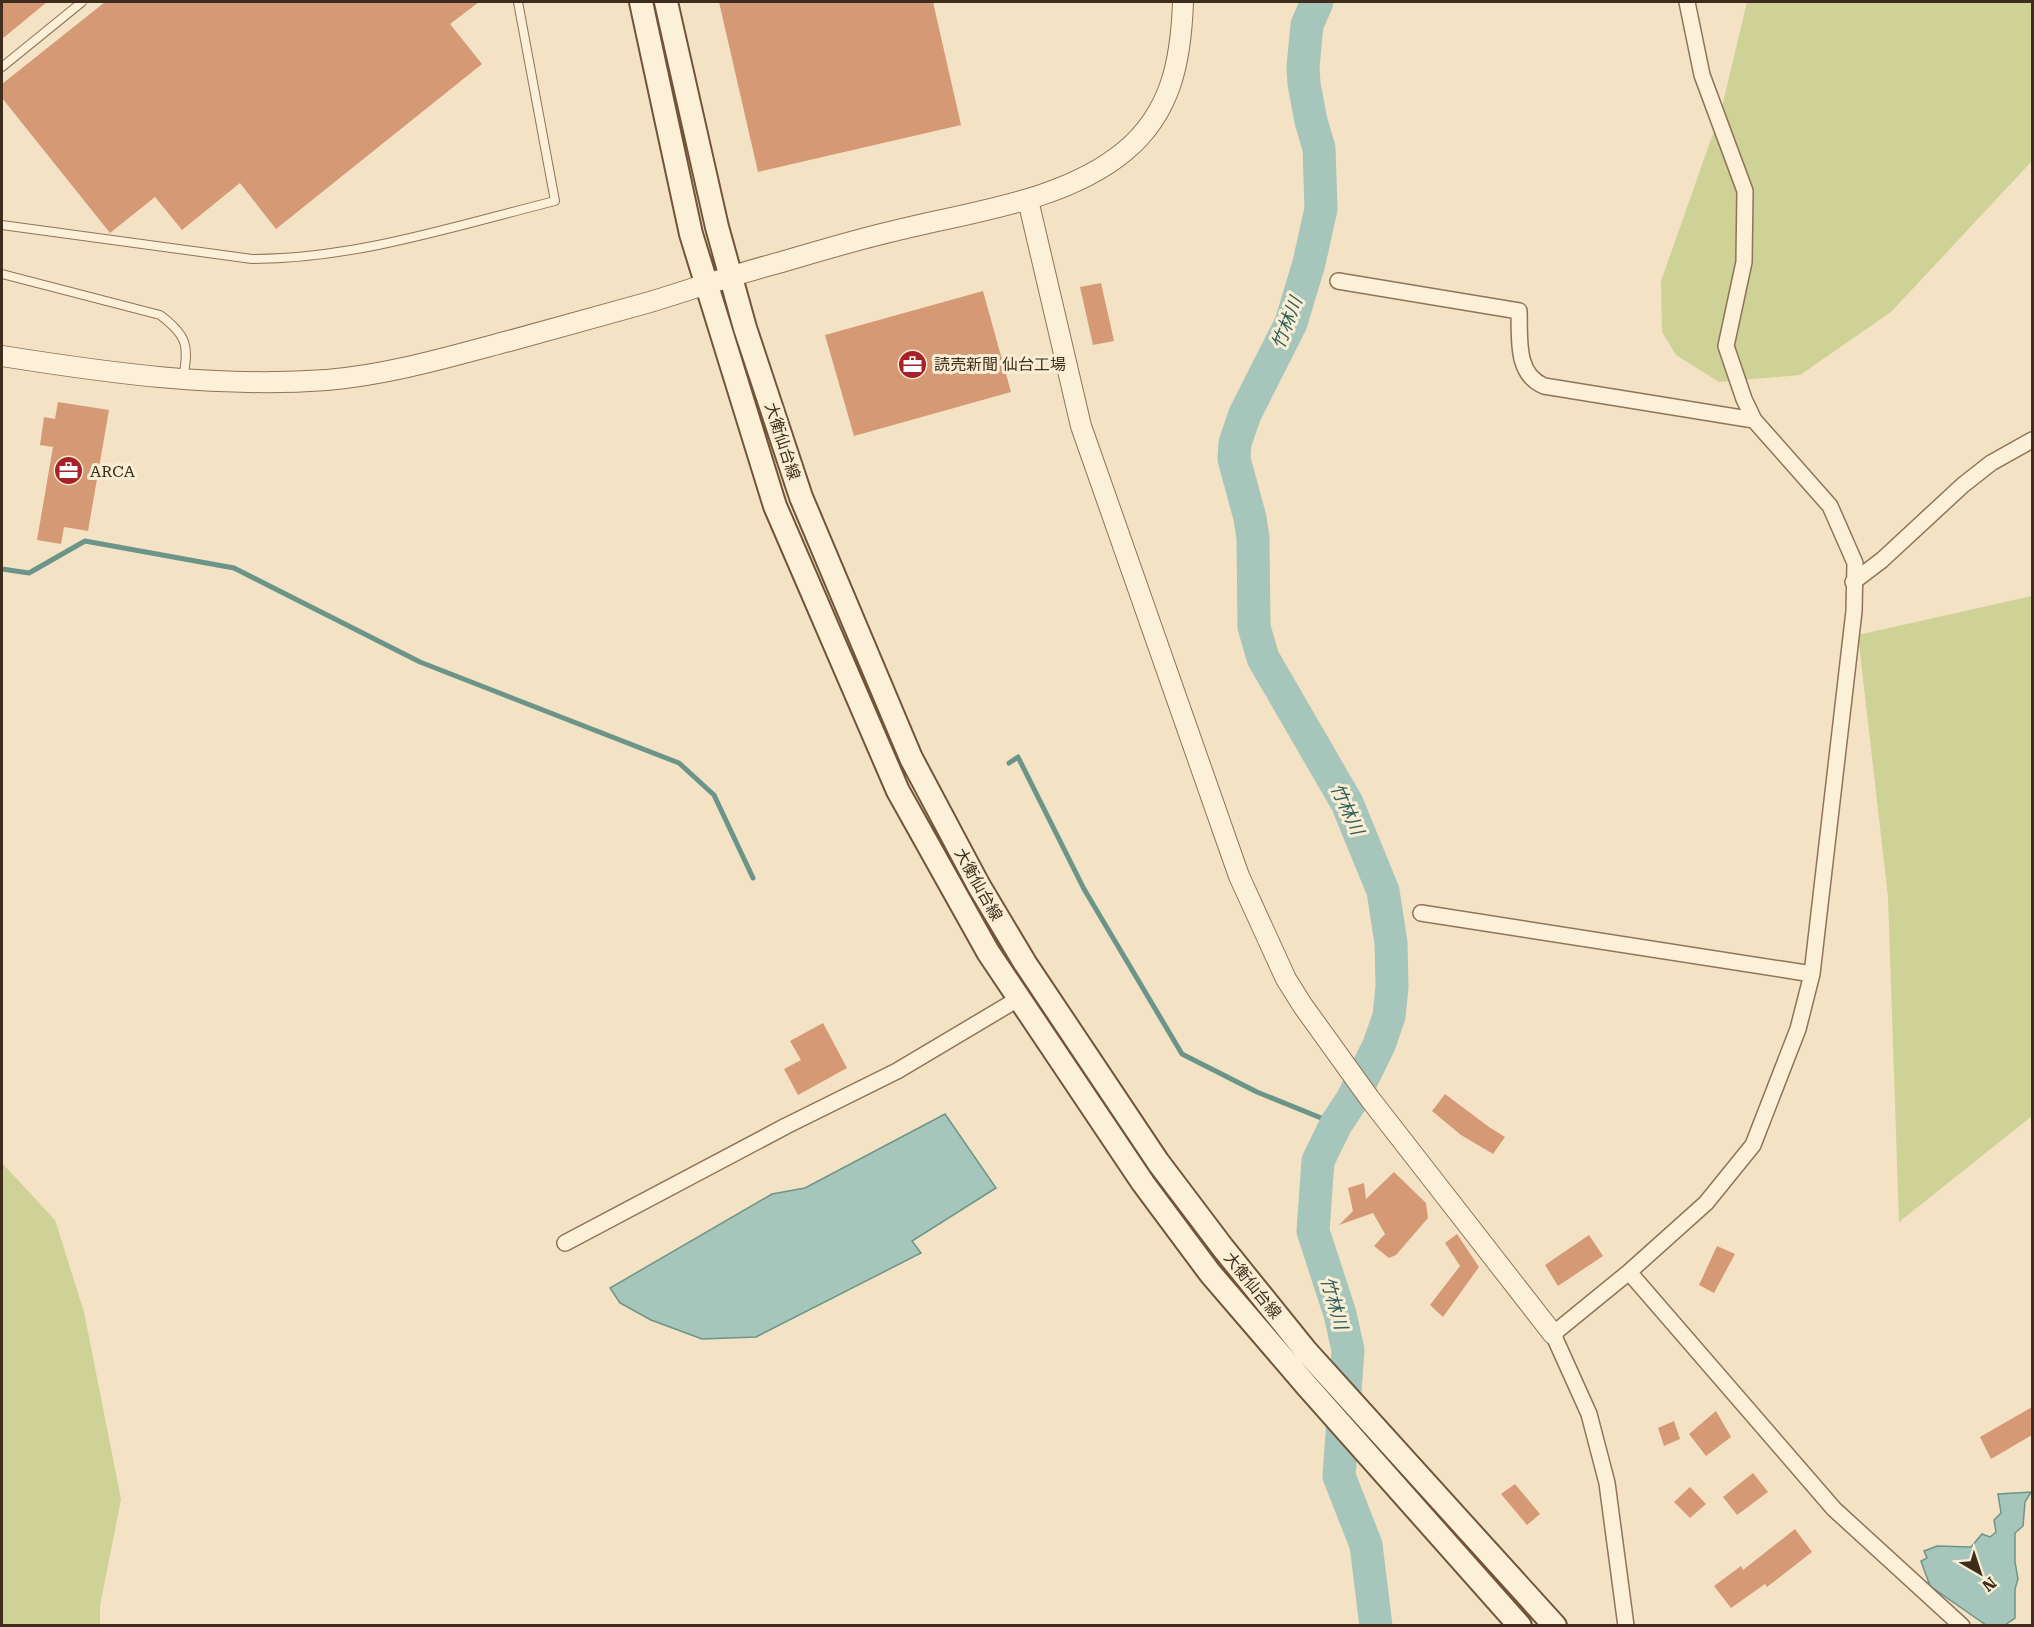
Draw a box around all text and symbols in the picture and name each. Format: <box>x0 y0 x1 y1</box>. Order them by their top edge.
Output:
water label: 竹林川 <box>1267 292 1307 352</box>
office icon: 読売新聞 仙台工場 <box>897 348 929 380</box>
place label: 読売新聞 仙台工場 <box>934 355 1066 374</box>
street label: 大衡仙台線 <box>761 400 804 482</box>
office icon: ARCA <box>53 455 85 487</box>
place label: ARCA <box>90 462 136 481</box>
water label: 竹林川 <box>1327 780 1369 840</box>
street label: 大衡仙台線 <box>951 845 1006 924</box>
street label: 大衡仙台線 <box>1220 1248 1285 1322</box>
water label: 竹林川 <box>1317 1274 1353 1334</box>
north arrow <box>1950 1543 2010 1603</box>
text: N <box>1978 1573 2000 1596</box>

